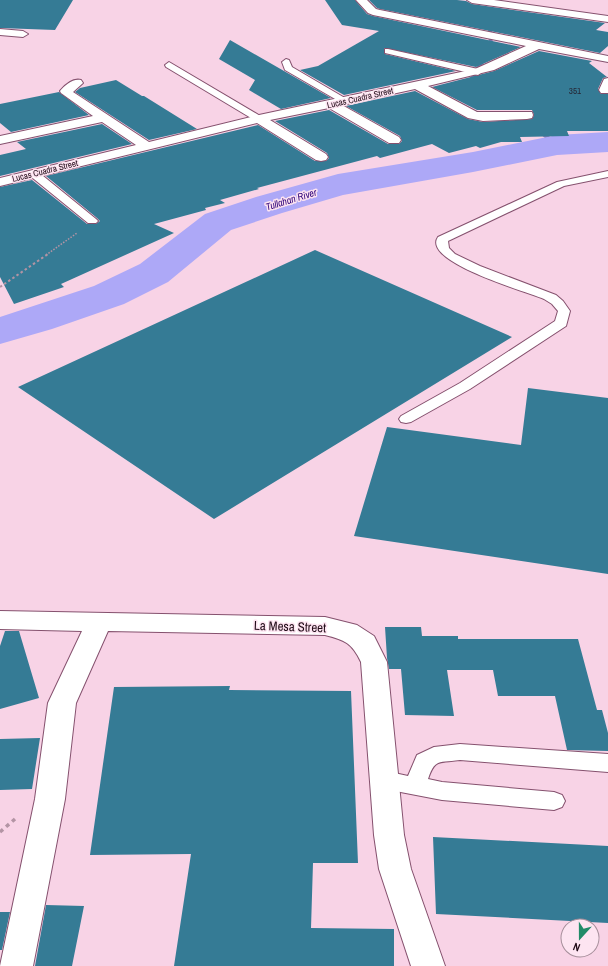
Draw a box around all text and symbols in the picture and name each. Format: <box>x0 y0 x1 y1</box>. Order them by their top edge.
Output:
street label: Lucas Cuadra Street <box>326 85 394 111</box>
house number: 351 <box>569 85 581 97</box>
street label: Lucas Cuadra Street <box>11 157 79 185</box>
water label: Tullahan River <box>264 185 318 213</box>
street label: La Mesa Street <box>254 617 326 636</box>
north arrow <box>560 918 600 958</box>
text: N <box>571 940 582 955</box>

